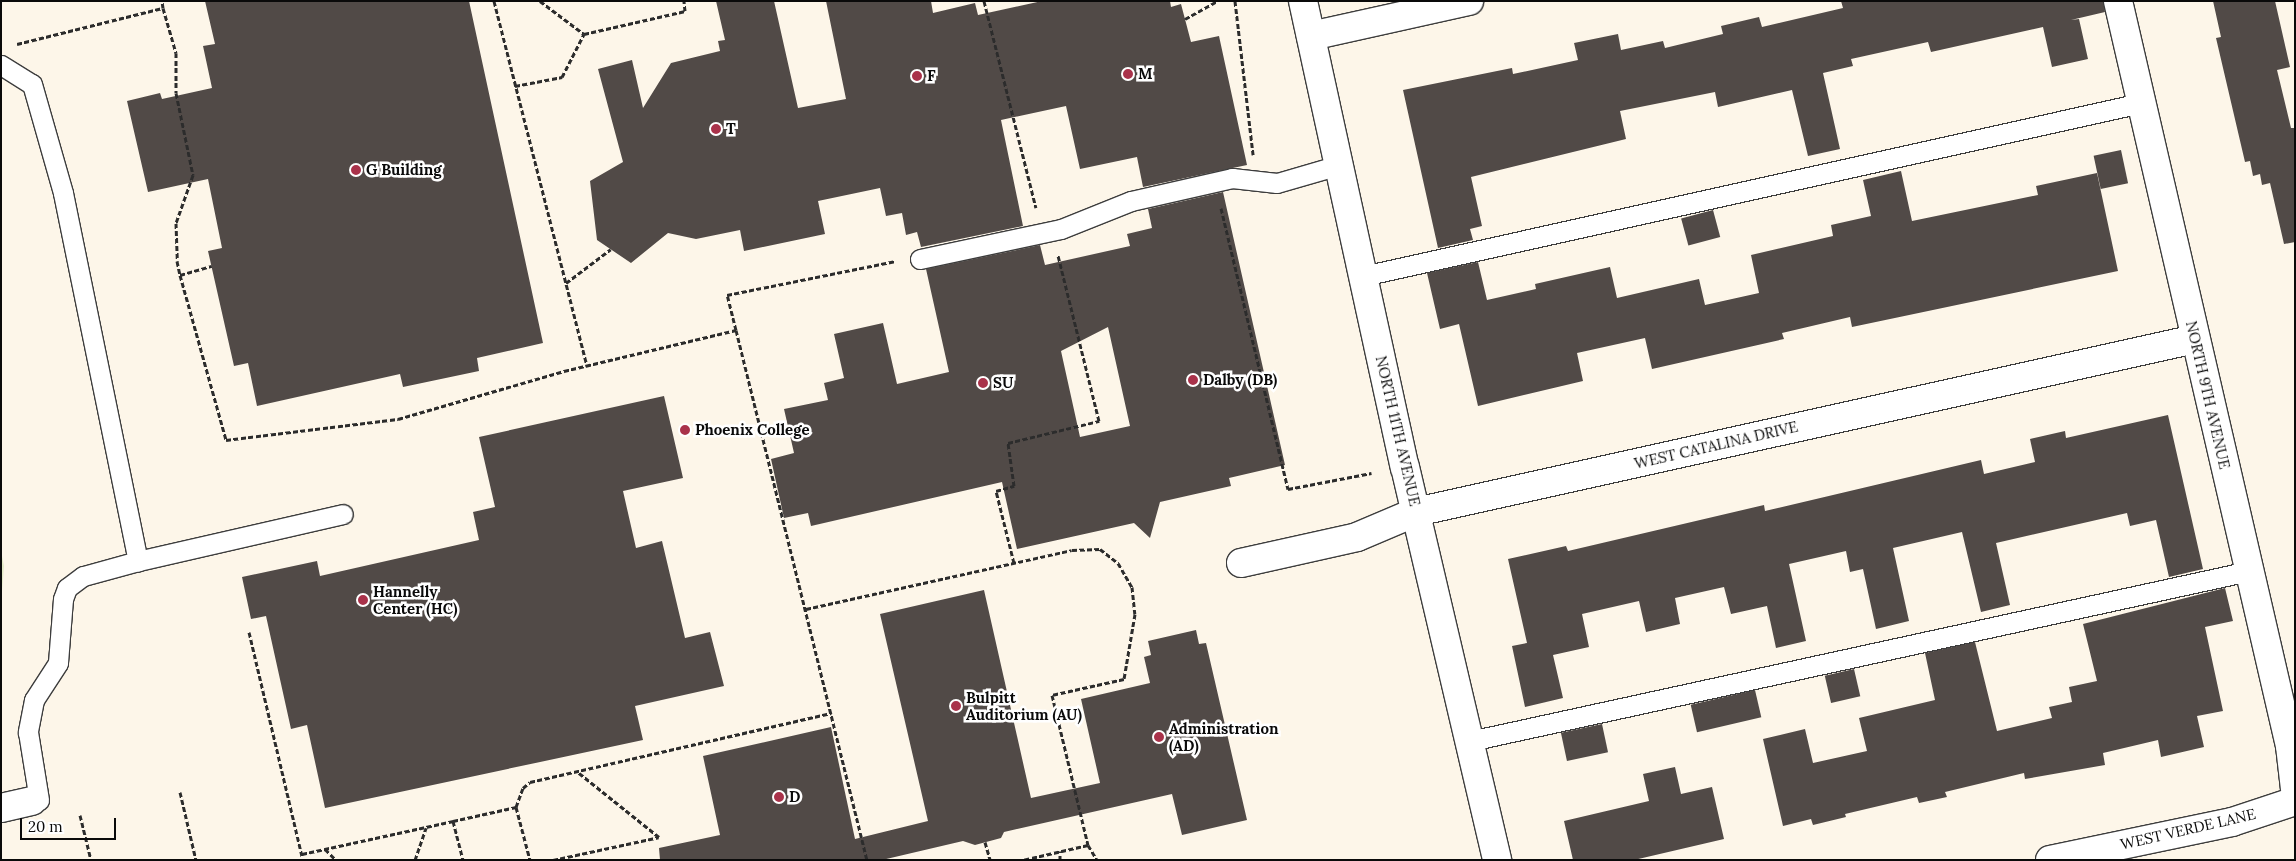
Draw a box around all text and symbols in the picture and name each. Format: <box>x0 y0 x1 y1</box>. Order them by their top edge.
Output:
place label: M <box>1138 65 1153 83</box>
place label: F <box>927 67 936 85</box>
marker: M <box>1122 68 1134 80</box>
marker: F <box>911 70 923 82</box>
place label: T <box>726 120 736 138</box>
marker: T <box>710 123 722 135</box>
place label: G Building <box>366 161 442 179</box>
marker: G Building <box>350 164 362 176</box>
street label: NORTH 9TH AVENUE <box>2182 319 2234 471</box>
street label: NORTH 11TH AVENUE <box>1372 354 1424 508</box>
place label: Dalby (DB) <box>1203 371 1277 389</box>
place label: SU <box>993 374 1013 392</box>
marker: Dalby (DB) <box>1187 374 1199 386</box>
marker: SU <box>977 377 989 389</box>
street label: WEST CATALINA DRIVE <box>1632 417 1800 473</box>
place label: Phoenix College <box>695 421 810 439</box>
marker: Phoenix College <box>679 424 691 436</box>
place label: Hannelly Center (HC) <box>373 582 457 617</box>
marker: Hannelly Center (HC) <box>357 594 369 606</box>
place label: Bulpitt Auditorium (AU) <box>966 688 1082 723</box>
marker: Bulpitt Auditorium (AU) <box>950 700 962 712</box>
place label: Administration (AD) <box>1169 719 1278 754</box>
marker: Administration (AD) <box>1153 731 1165 743</box>
place label: D <box>789 788 800 806</box>
marker: D <box>773 791 785 803</box>
street label: WEST VERDE LANE <box>2119 805 2257 853</box>
scale bar <box>22 808 119 840</box>
text: 20 m <box>28 817 63 836</box>

